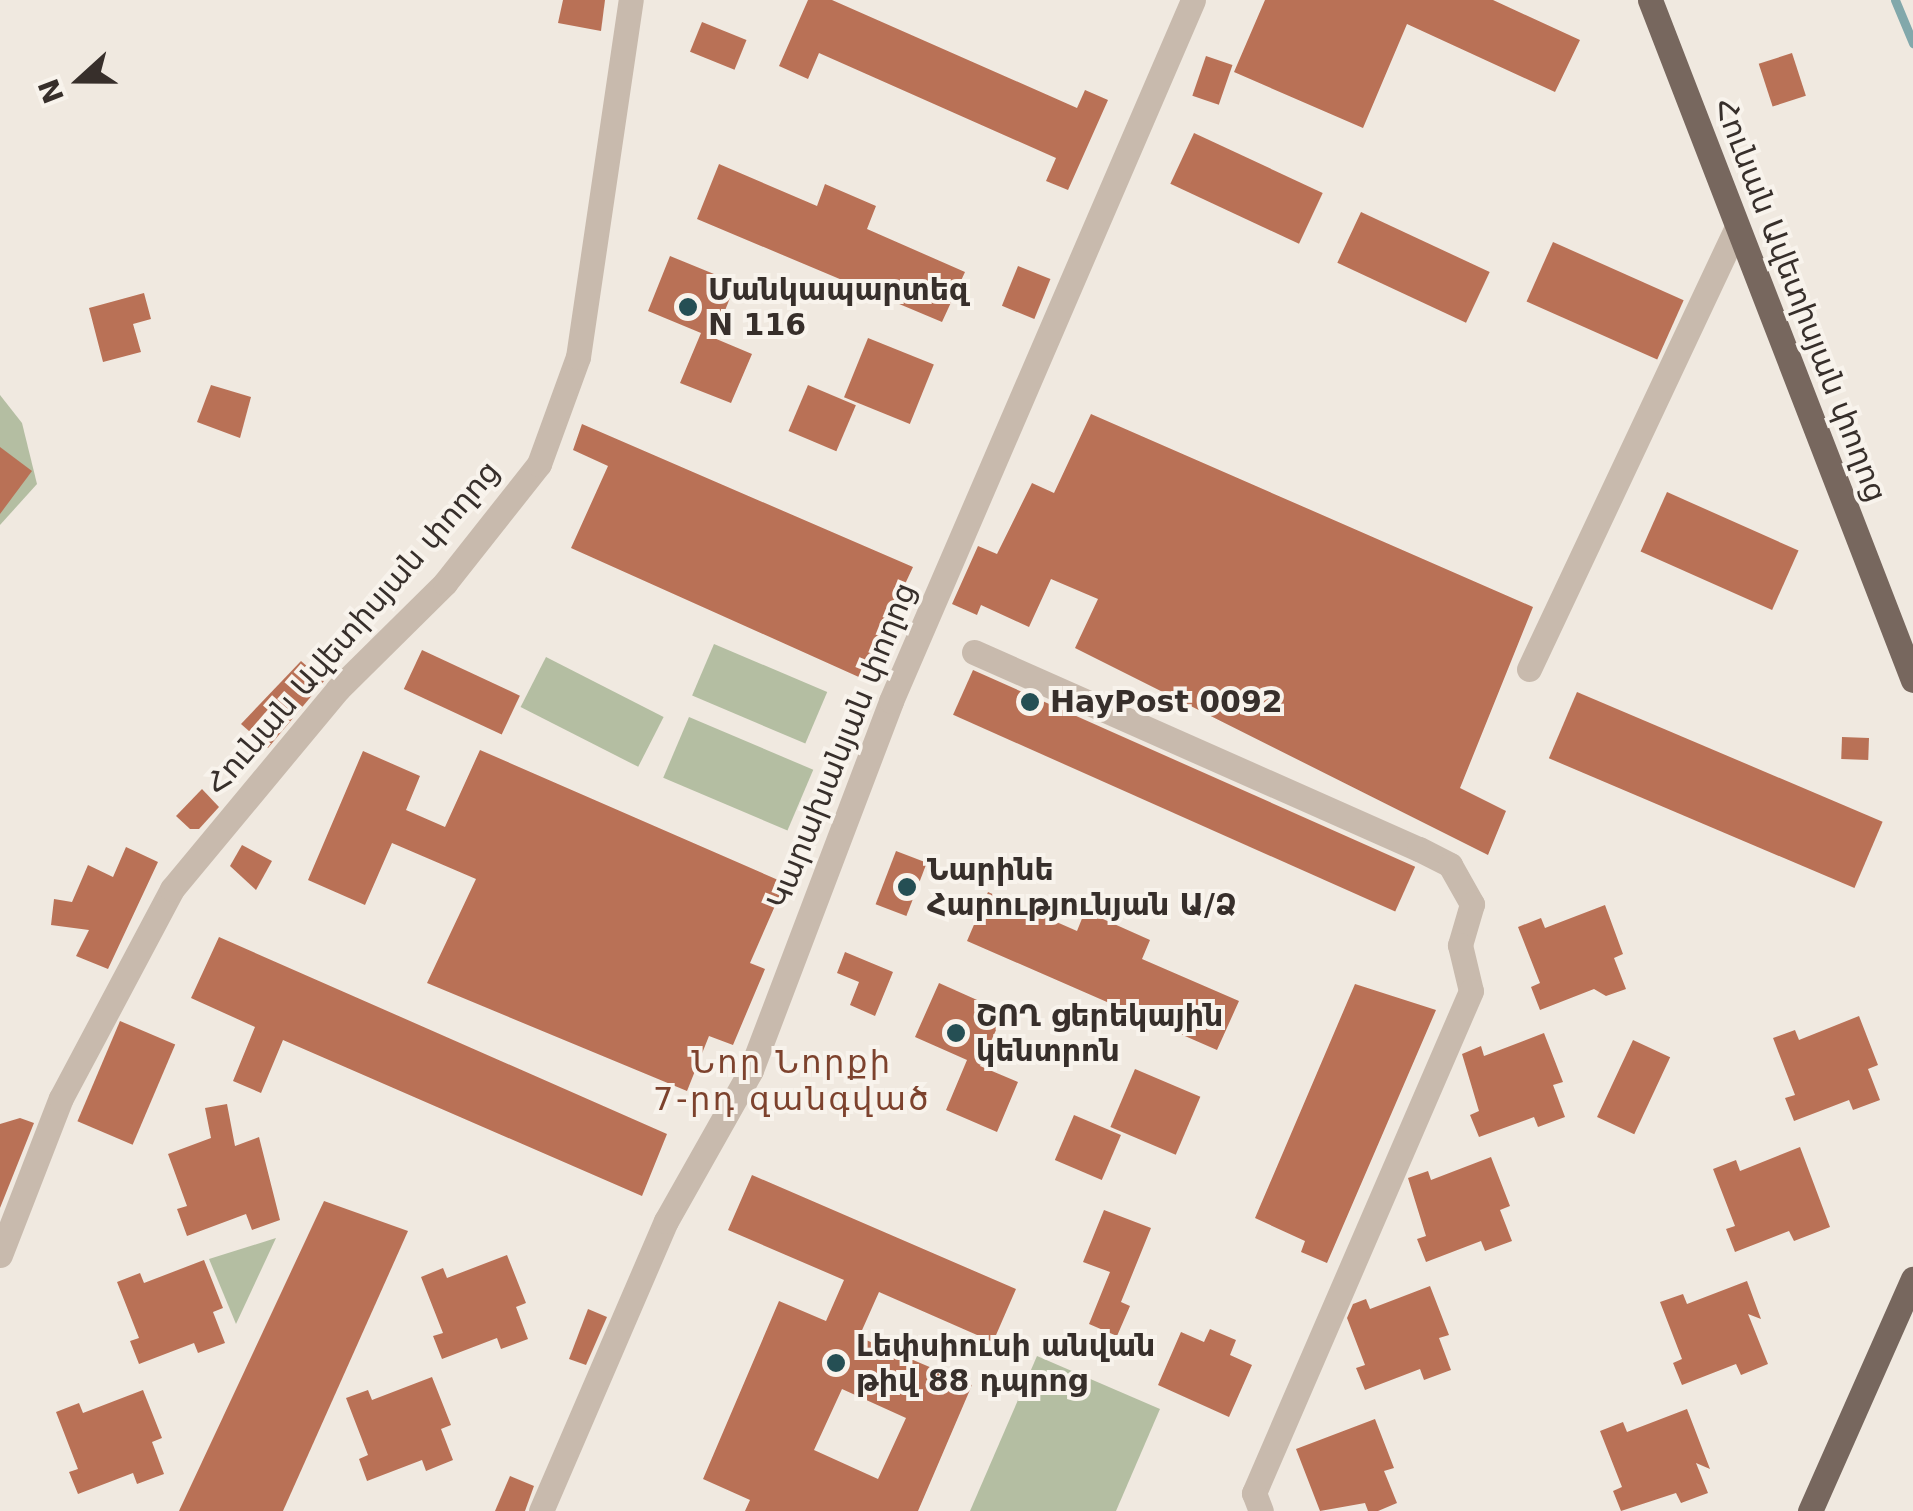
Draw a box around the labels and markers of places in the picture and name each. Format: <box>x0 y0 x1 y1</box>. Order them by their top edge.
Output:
place label: Մանկապարտեզ N 116 <box>708 272 968 342</box>
marker: Մանկապարտեզ N 116 <box>677 296 699 318</box>
place label: HayPost 0092 <box>1050 684 1283 720</box>
marker: HayPost 0092 <box>1019 691 1041 713</box>
place label: Նարինե Հարությունյան Ա/Ձ <box>927 852 1237 922</box>
marker: Նարինե Հարությունյան Ա/Ձ <box>896 876 918 898</box>
place label: ՇՈՂ ցերեկային կենտրոն <box>976 998 1223 1068</box>
marker: ՇՈՂ ցերեկային կենտրոն <box>945 1022 967 1044</box>
place label: Լեփսիուսի անվան թիվ 88 դպրոց <box>856 1328 1155 1398</box>
marker: Լեփսիուսի անվան թիվ 88 դպրոց <box>825 1352 847 1374</box>

